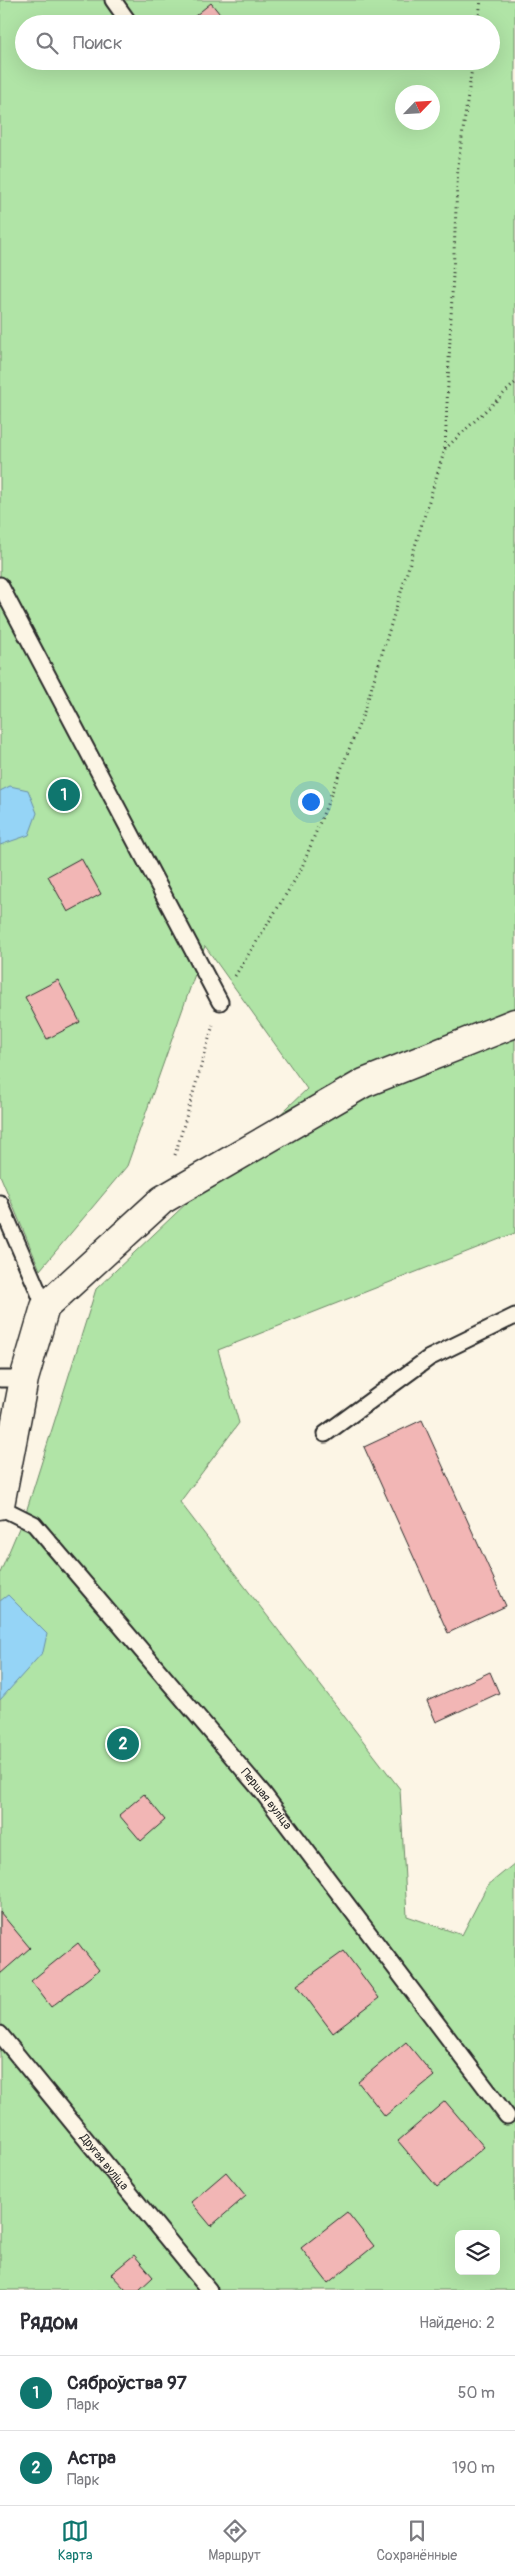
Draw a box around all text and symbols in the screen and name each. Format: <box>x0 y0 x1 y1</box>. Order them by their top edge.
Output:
search box <box>15 15 500 70</box>
icon: search <box>33 29 61 57</box>
text: Поиск <box>73 31 123 55</box>
north arrow <box>395 85 440 130</box>
pin: 1 <box>48 776 80 814</box>
your location <box>298 789 324 815</box>
pin: 2 <box>107 1725 139 1763</box>
street label: Першая вуліца <box>237 1765 295 1833</box>
street label: Другая вуліца <box>76 2130 132 2194</box>
map controls <box>455 2230 500 2275</box>
button: layers <box>455 2230 500 2275</box>
text: Рядом <box>20 2309 78 2336</box>
text: Найдено: 2 <box>419 2313 495 2333</box>
text: Сяброўства 97 <box>67 2371 187 2395</box>
text: 1 <box>33 2383 39 2403</box>
text: 50 m <box>458 2383 495 2403</box>
text: Парк <box>67 2395 100 2415</box>
text: Астра <box>67 2446 116 2470</box>
text: 2 <box>32 2458 40 2478</box>
text: 190 m <box>452 2458 495 2478</box>
text: Парк <box>67 2470 100 2490</box>
tab: Карта <box>58 2517 93 2564</box>
tab: Маршрут <box>208 2517 261 2564</box>
tab: Сохранённые <box>376 2517 457 2564</box>

